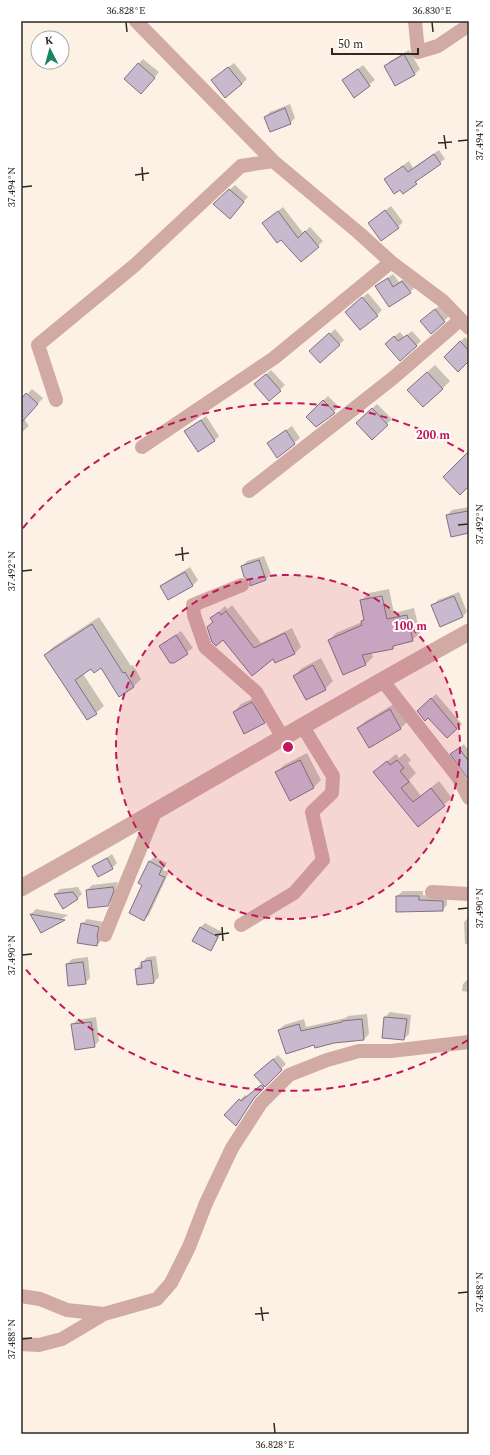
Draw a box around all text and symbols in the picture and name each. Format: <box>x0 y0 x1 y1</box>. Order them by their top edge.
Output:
text: 36.828°E <box>106 3 146 19</box>
text: 36.830°E <box>412 3 452 19</box>
north arrow <box>30 30 70 70</box>
scale bar <box>332 30 418 56</box>
text: K <box>44 32 55 49</box>
text: 50 m <box>338 35 363 54</box>
text: 37.494°N <box>472 120 488 160</box>
text: 37.494°N <box>4 167 20 207</box>
text: 200 m <box>416 426 450 445</box>
text: 37.492°N <box>472 504 488 544</box>
text: 37.492°N <box>4 551 20 591</box>
text: 100 m <box>393 617 427 636</box>
centre of rings <box>281 740 295 754</box>
text: 37.490°N <box>472 888 488 928</box>
text: 37.490°N <box>4 935 20 975</box>
text: 37.488°N <box>472 1272 488 1312</box>
text: 37.488°N <box>4 1319 20 1359</box>
text: 36.828°E <box>255 1437 295 1453</box>

